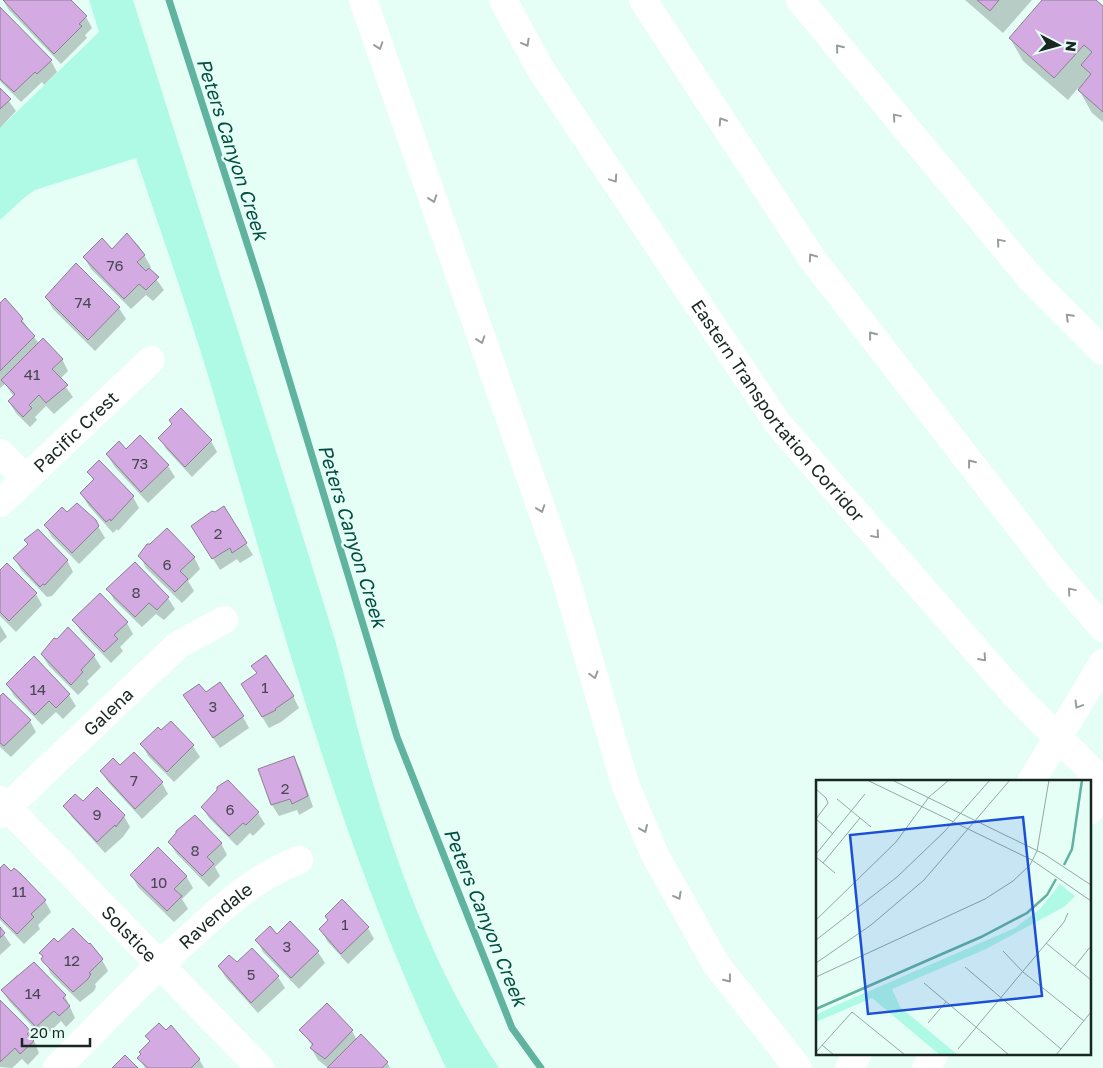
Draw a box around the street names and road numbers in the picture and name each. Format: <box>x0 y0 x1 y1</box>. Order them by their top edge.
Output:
street label: Eastern Transportation Corridor <box>687 295 870 526</box>
street label: Pacific Crest <box>29 386 122 477</box>
street label: Galena <box>79 683 137 740</box>
street label: Ravendale <box>174 877 256 953</box>
street label: Solstice <box>97 901 162 966</box>

